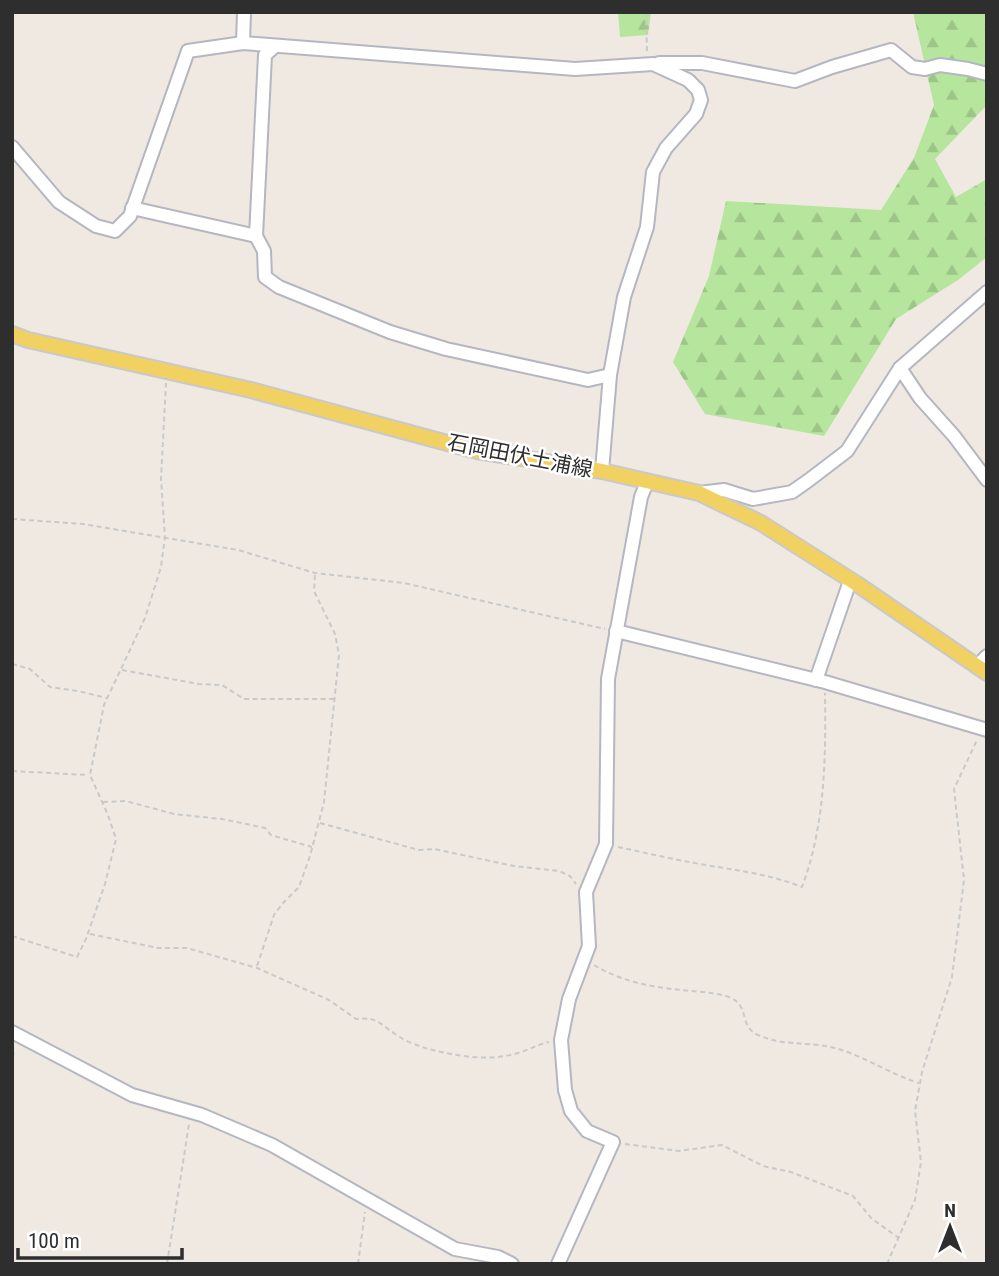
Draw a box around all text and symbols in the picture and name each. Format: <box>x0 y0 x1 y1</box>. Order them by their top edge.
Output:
street label: 石岡田伏土浦線 <box>446 430 594 482</box>
north arrow <box>915 1192 985 1262</box>
text: N <box>944 1199 956 1222</box>
scale bar <box>18 1216 182 1260</box>
text: 100 m <box>28 1229 80 1253</box>

